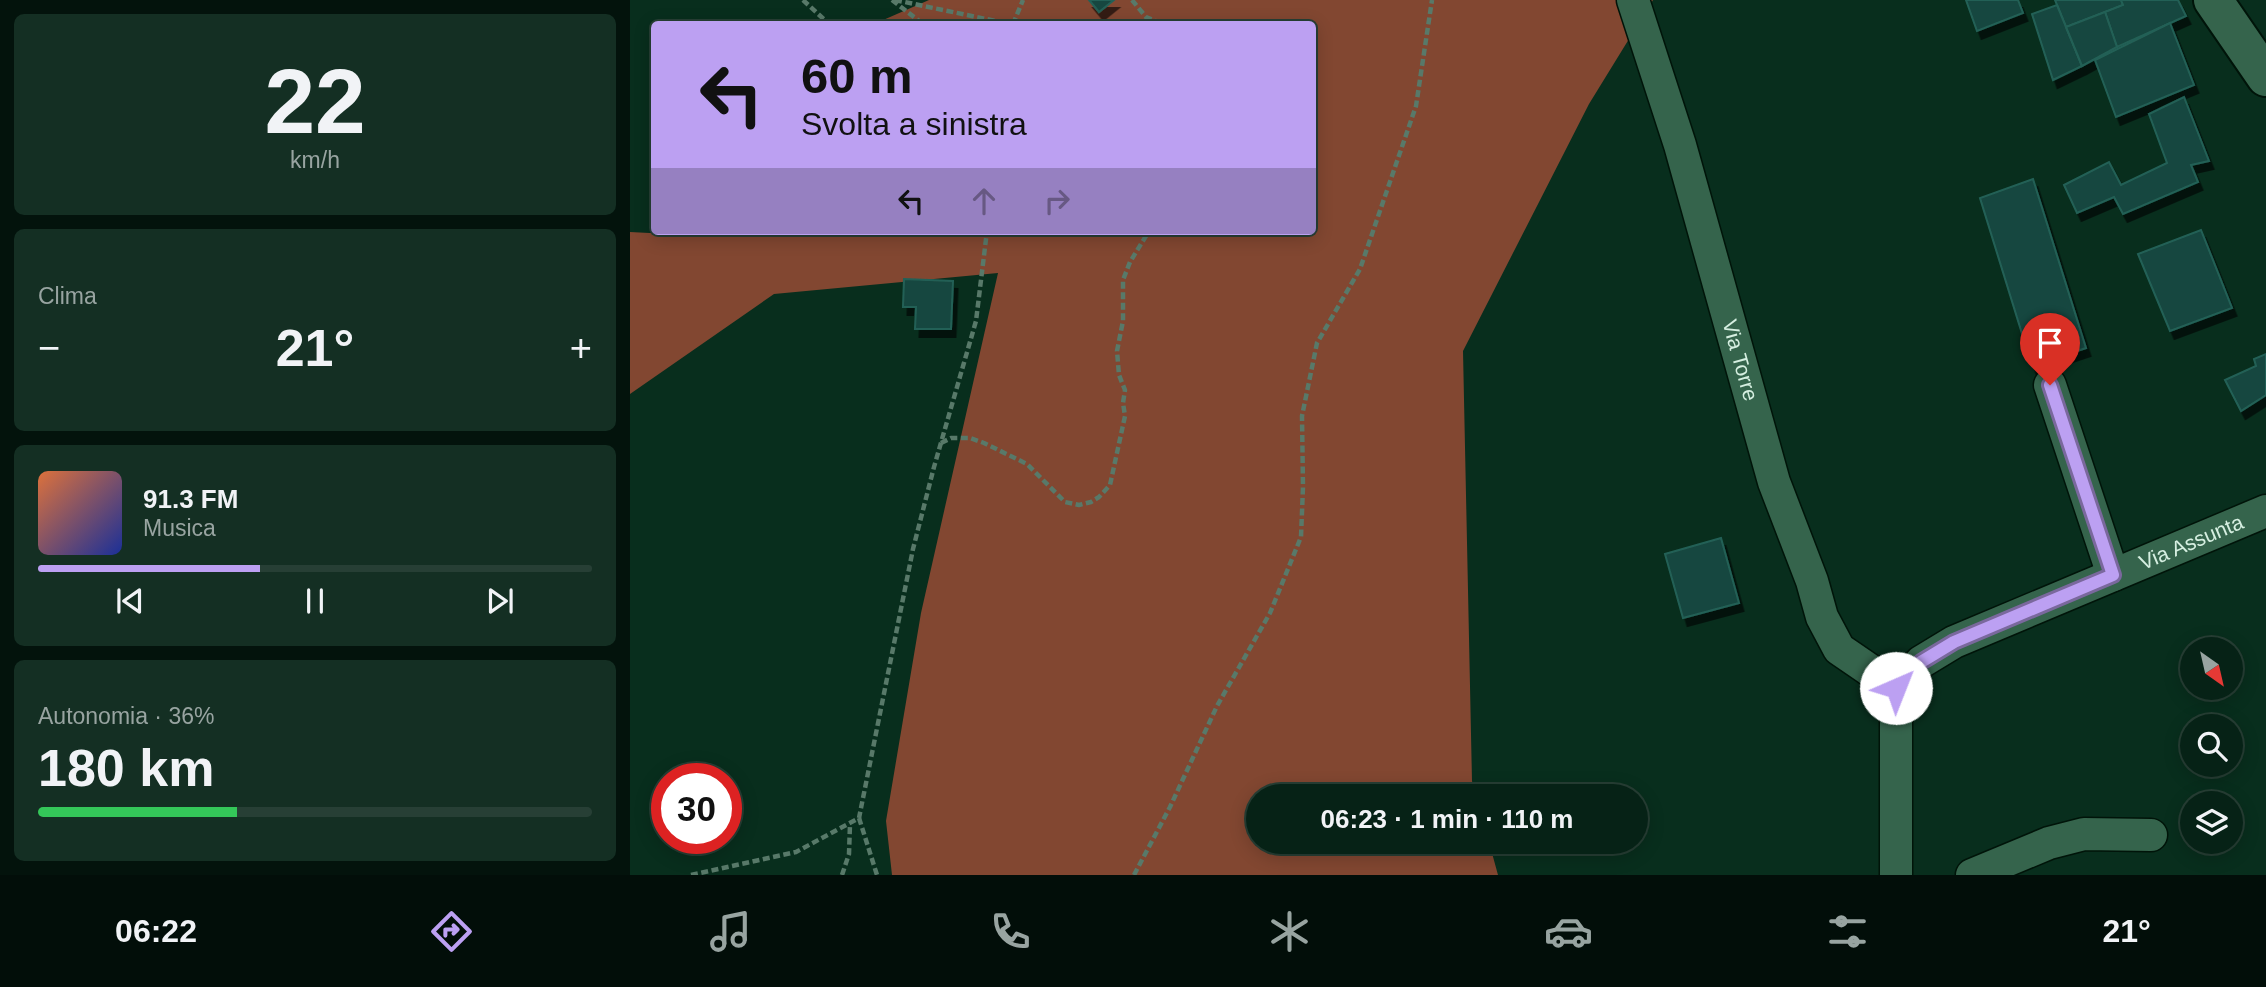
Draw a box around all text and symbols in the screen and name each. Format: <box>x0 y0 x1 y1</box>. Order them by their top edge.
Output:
icon: left <box>686 49 777 140</box>
text: 60 m <box>801 49 913 103</box>
text: 22 <box>264 51 366 152</box>
text: Svolta a sinistra <box>801 106 1027 142</box>
text: km/h <box>290 147 340 173</box>
icon: left <box>892 182 930 220</box>
icon: ahead <box>965 182 1003 220</box>
icon: right <box>1038 182 1076 220</box>
text: Clima <box>38 283 97 309</box>
pin <box>2020 313 2080 385</box>
street label: Via Torre <box>1718 317 1763 403</box>
text: 21° <box>276 319 354 377</box>
icon: arrive <box>2031 324 2069 362</box>
text: − <box>38 327 60 369</box>
text: + <box>570 327 592 369</box>
text: 91.3 FM <box>143 484 238 514</box>
street label: Via Assunta <box>2136 510 2247 574</box>
text: Musica <box>143 515 216 541</box>
icon: previous <box>111 582 149 620</box>
icon: pause <box>296 582 334 620</box>
icon: next <box>481 582 519 620</box>
north arrow <box>2180 637 2244 700</box>
map controls <box>2180 637 2243 854</box>
position arrow <box>1859 651 1933 725</box>
text: Autonomia · 36% <box>38 703 214 729</box>
button: search <box>2180 714 2243 777</box>
text: 180 km <box>38 739 214 797</box>
speed limit sign: 30 <box>651 763 742 854</box>
button: layers <box>2180 791 2243 854</box>
text: 06:23 · 1 min · 110 m <box>1321 804 1573 834</box>
icon: directions <box>427 907 476 956</box>
icon: music <box>706 907 755 956</box>
icon: phone <box>986 907 1035 956</box>
icon: climate <box>1265 907 1314 956</box>
icon: car <box>1544 907 1593 956</box>
icon: filters <box>1823 907 1872 956</box>
text: 06:22 <box>115 913 197 949</box>
text: 21° <box>2102 913 2151 949</box>

